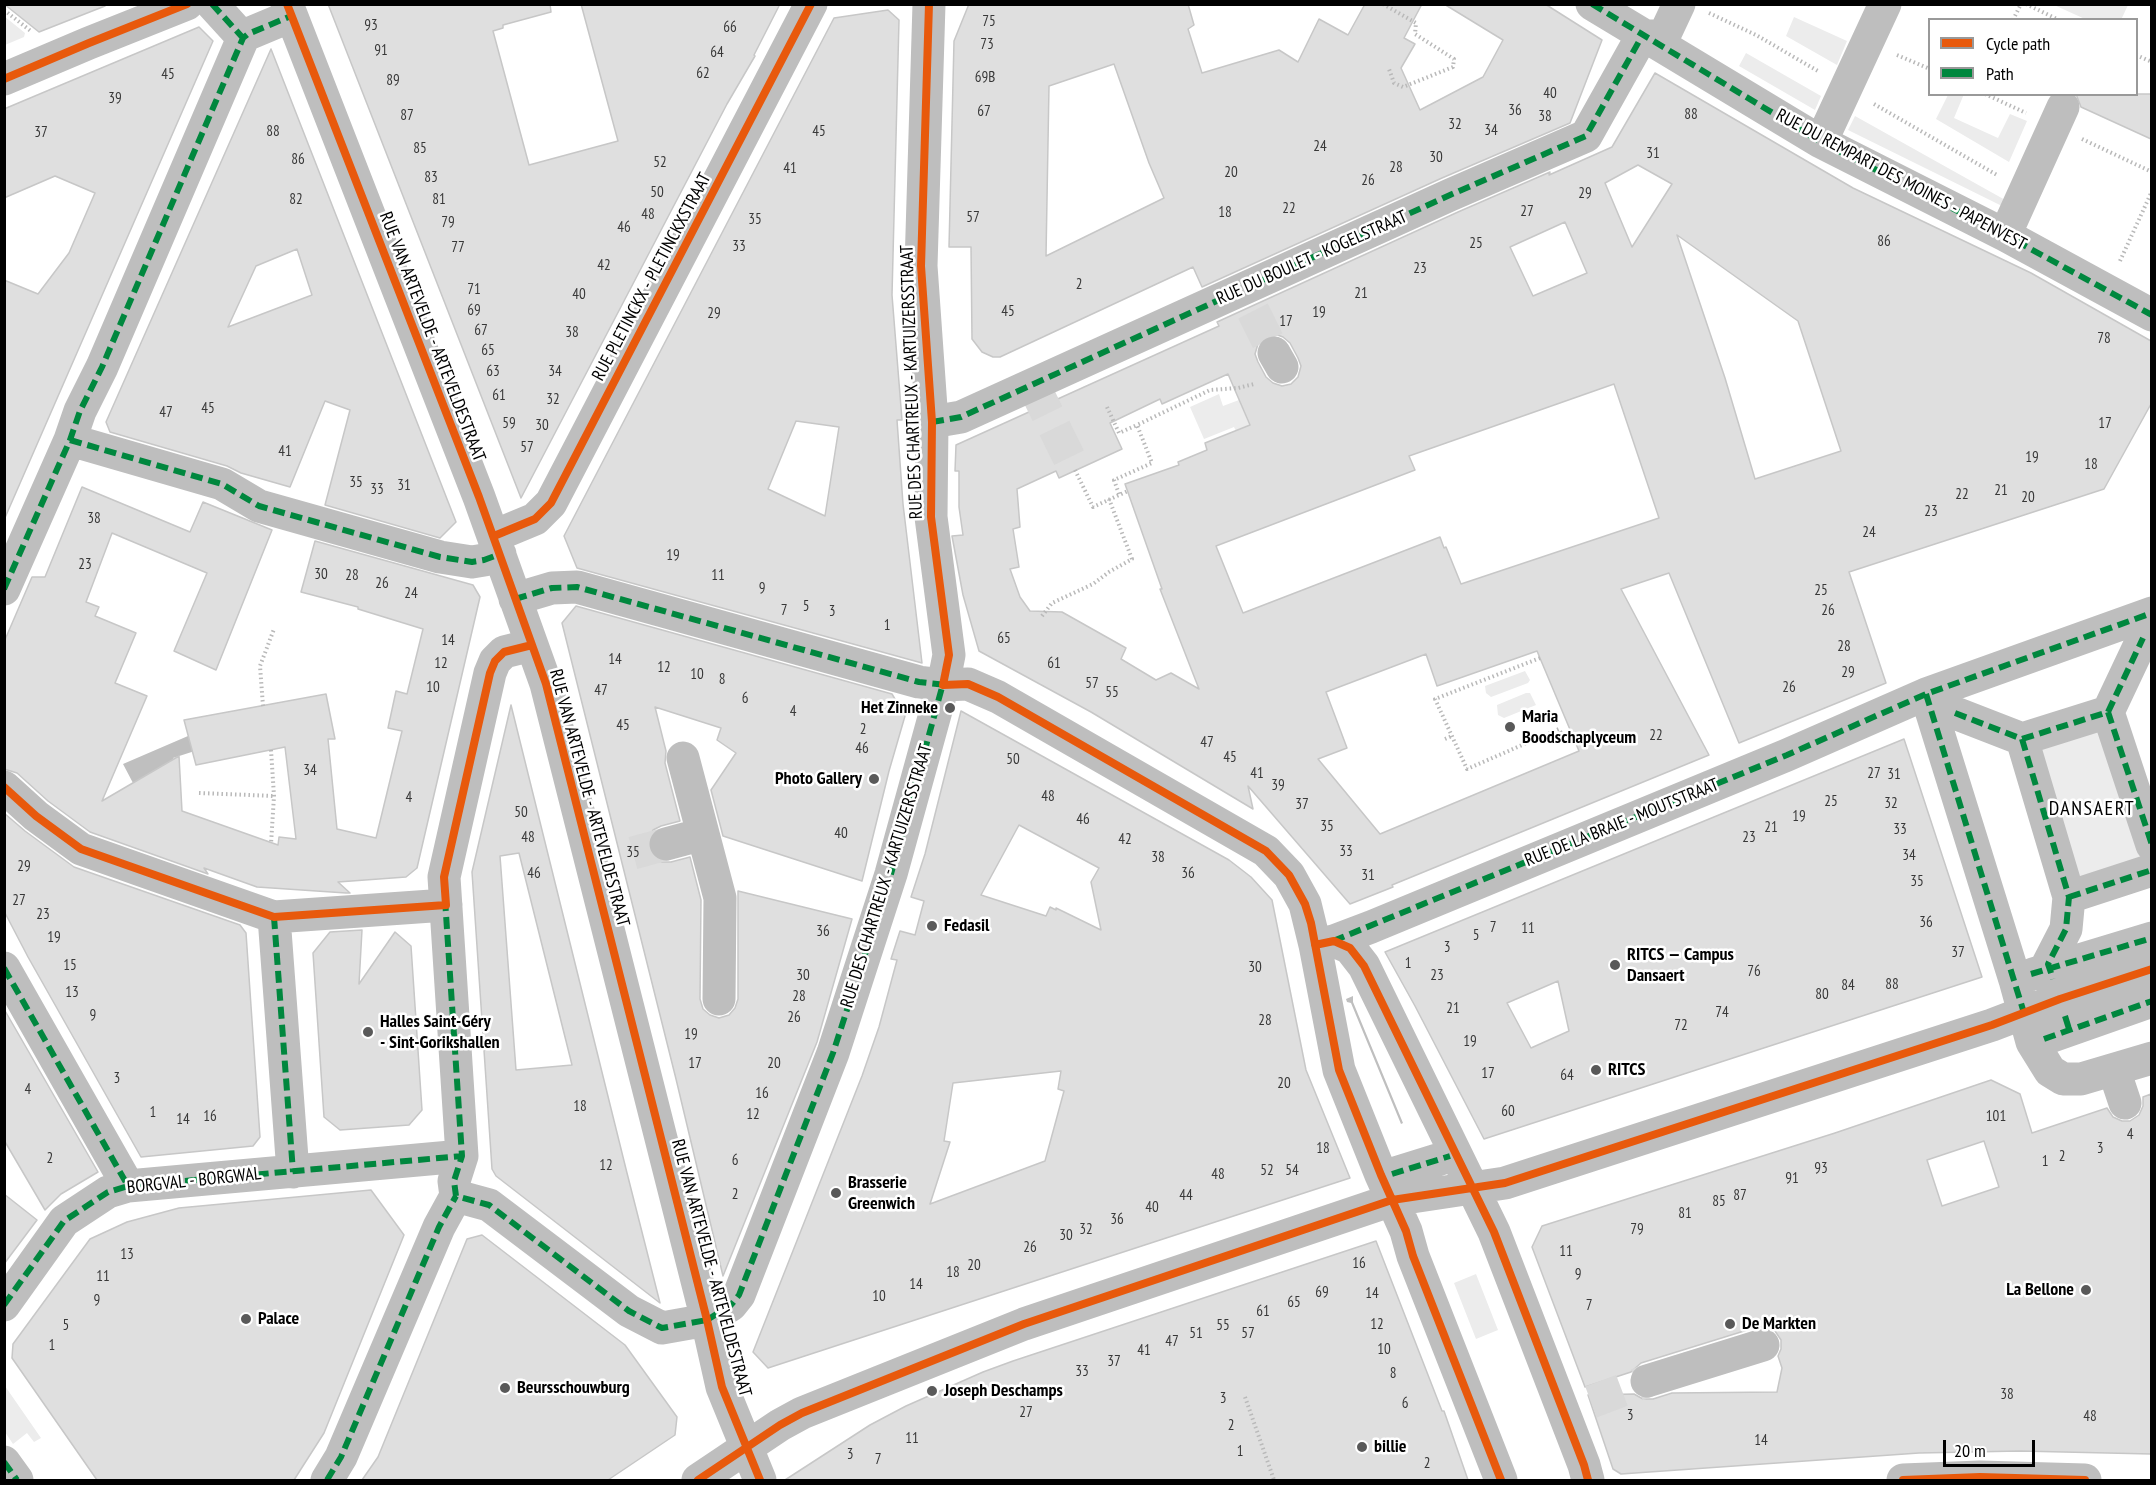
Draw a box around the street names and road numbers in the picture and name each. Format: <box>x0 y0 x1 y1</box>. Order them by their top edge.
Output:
street label: RUE DU REMPART DES MOINES - PAPENVEST <box>1772 105 2030 255</box>
street label: RUE PLETINCKX - PLETINCKXSTRAAT <box>588 169 716 385</box>
street label: RUE DU BOULET - KOGELSTRAAT <box>1213 206 1411 310</box>
street label: RUE VAN ARTEVELDE - ARTEVELDESTRAAT <box>374 209 490 465</box>
street label: RUE DES CHARTREUX - KARTUIZERSSTRAAT <box>896 244 928 520</box>
street label: RUE VAN ARTEVELDE - ARTEVELDESTRAAT <box>544 667 634 929</box>
street label: RUE DES CHARTREUX - KARTUIZERSSTRAAT <box>837 742 937 1010</box>
street label: RUE DE LA BRAIE - MOUTSTRAAT <box>1522 774 1722 872</box>
street label: RUE VAN ARTEVELDE - ARTEVELDESTRAAT <box>666 1137 756 1399</box>
street label: BORGVAL - BORGWAL <box>126 1163 262 1199</box>

